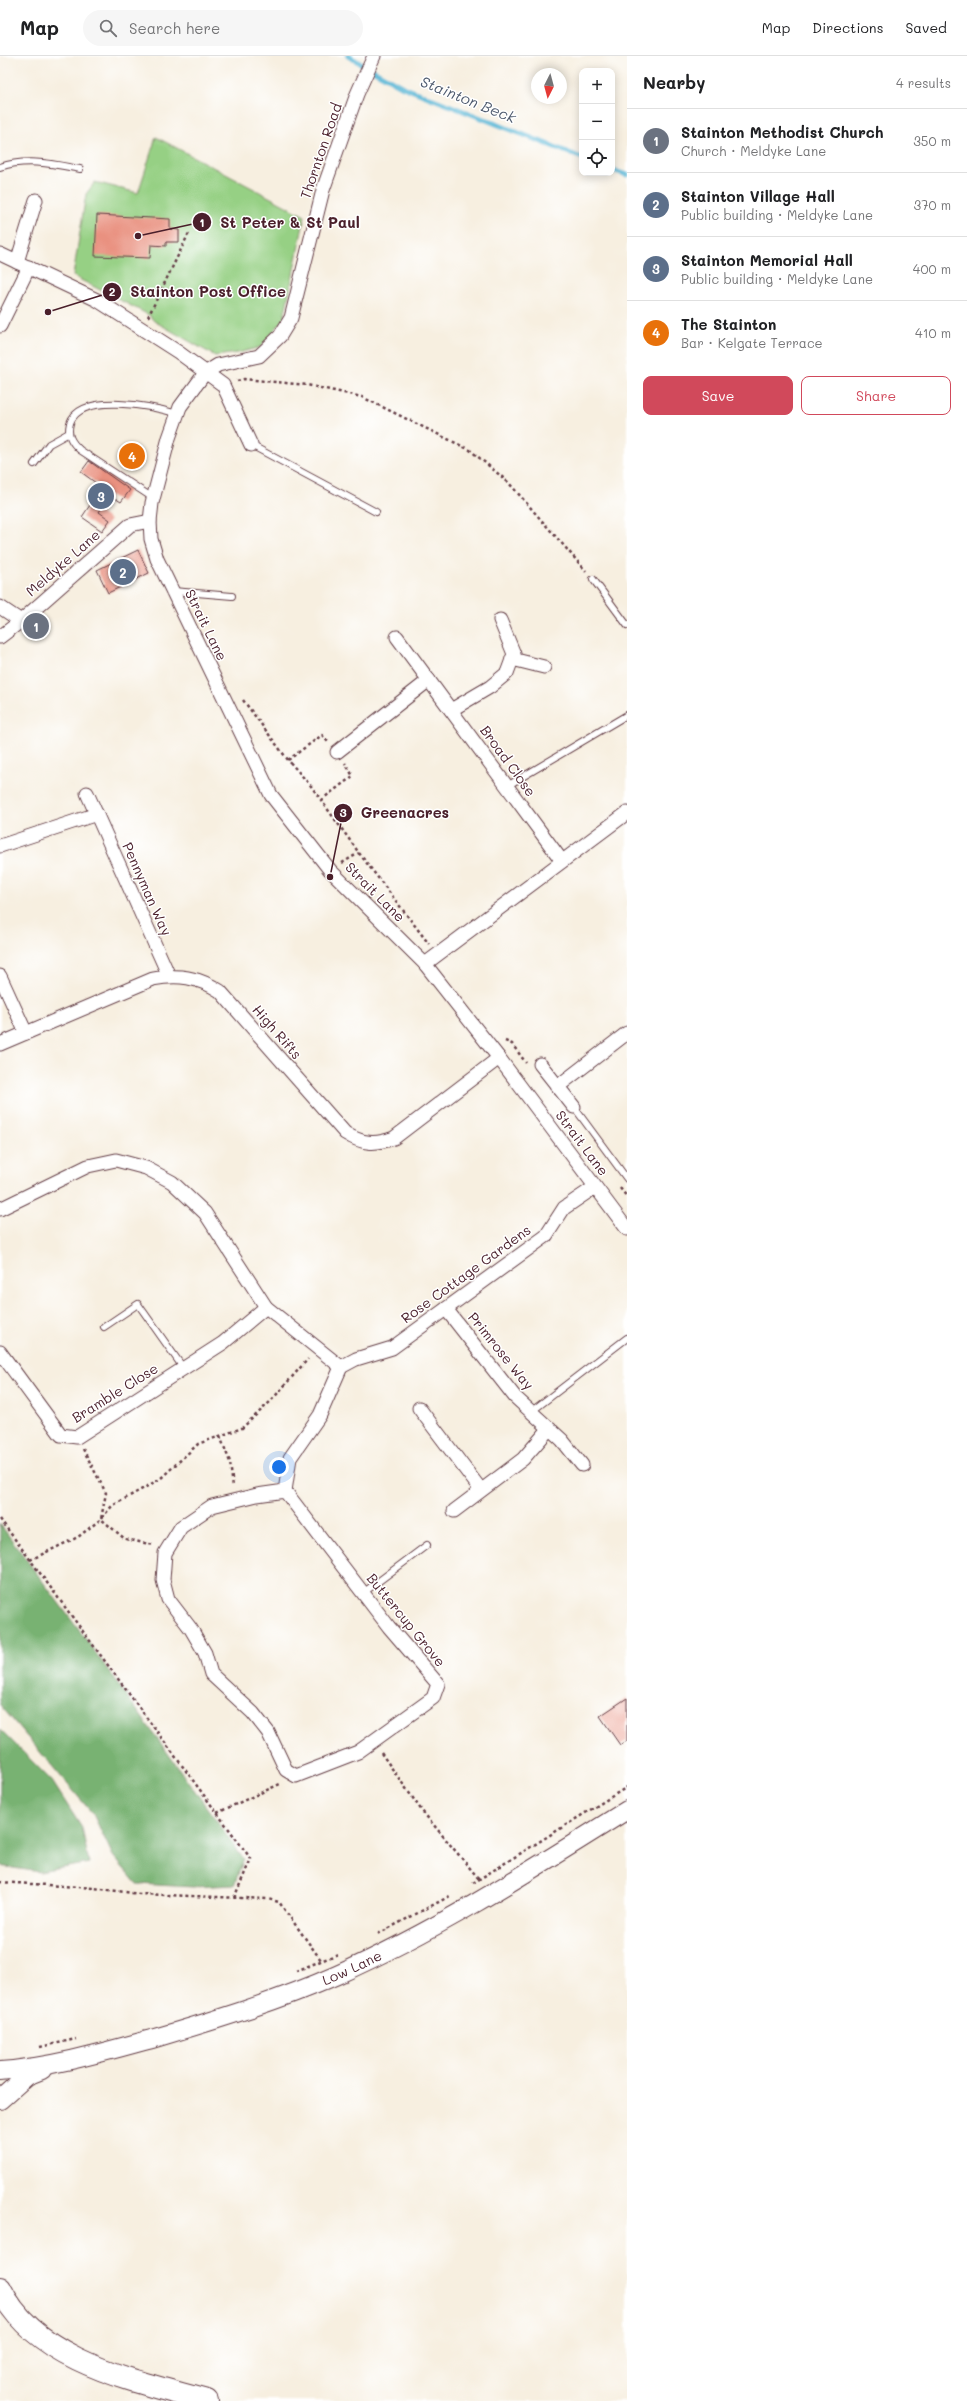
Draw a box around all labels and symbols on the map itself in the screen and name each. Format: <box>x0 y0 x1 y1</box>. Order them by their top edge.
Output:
north arrow <box>531 68 567 104</box>
water label: Stainton Beck <box>418 71 520 128</box>
street label: Thornton Road <box>295 100 346 201</box>
callout: St Peter & St Paul <box>192 209 368 236</box>
text: St Peter & St Paul <box>220 212 360 232</box>
text: 1 <box>199 214 205 230</box>
callout: Stainton Post Office <box>102 279 294 306</box>
text: Stainton Post Office <box>130 281 286 301</box>
text: 2 <box>109 283 116 299</box>
pin: 4 <box>119 441 145 471</box>
pin: 3 <box>88 481 114 511</box>
street label: Meldyke Lane <box>21 525 104 600</box>
pin: 2 <box>110 557 136 587</box>
street label: Strait Lane <box>181 586 232 664</box>
pin: 1 <box>23 611 49 641</box>
street label: Broad Close <box>476 721 541 800</box>
callout: Greenacres <box>333 799 457 826</box>
text: Greenacres <box>361 802 449 822</box>
text: 3 <box>339 804 347 820</box>
street label: Pennyman Way <box>118 839 177 939</box>
street label: Strait Lane <box>341 858 409 926</box>
street label: High Rifts <box>248 1000 306 1063</box>
street label: Strait Lane <box>552 1106 613 1179</box>
street label: Rose Cottage Gardens <box>397 1220 534 1327</box>
street label: Primrose Way <box>464 1308 539 1393</box>
street label: Bramble Close <box>68 1358 162 1427</box>
your location <box>269 1457 289 1477</box>
street label: Buttercup Grove <box>363 1569 450 1670</box>
street label: Low Lane <box>319 1945 385 1989</box>

